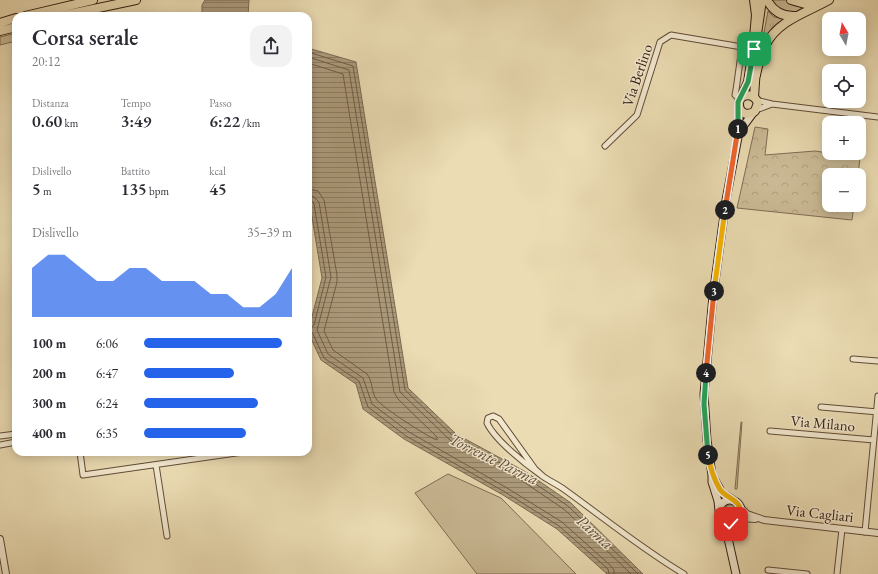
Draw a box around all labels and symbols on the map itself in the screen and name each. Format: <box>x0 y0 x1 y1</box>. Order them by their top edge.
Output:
north arrow <box>822 12 866 56</box>
pin <box>737 32 771 66</box>
street label: Via Berlino <box>617 41 657 109</box>
pin: 1 <box>728 119 748 139</box>
pin: 2 <box>715 200 735 220</box>
pin: 3 <box>704 281 724 301</box>
pin: 4 <box>696 363 716 383</box>
street label: Via Milano <box>790 411 856 435</box>
water label: Torrente Parma <box>446 428 542 490</box>
pin: 5 <box>698 445 718 465</box>
street label: Via Cagliari <box>785 500 855 526</box>
pin <box>714 507 748 541</box>
water label: Parma <box>572 510 618 554</box>

